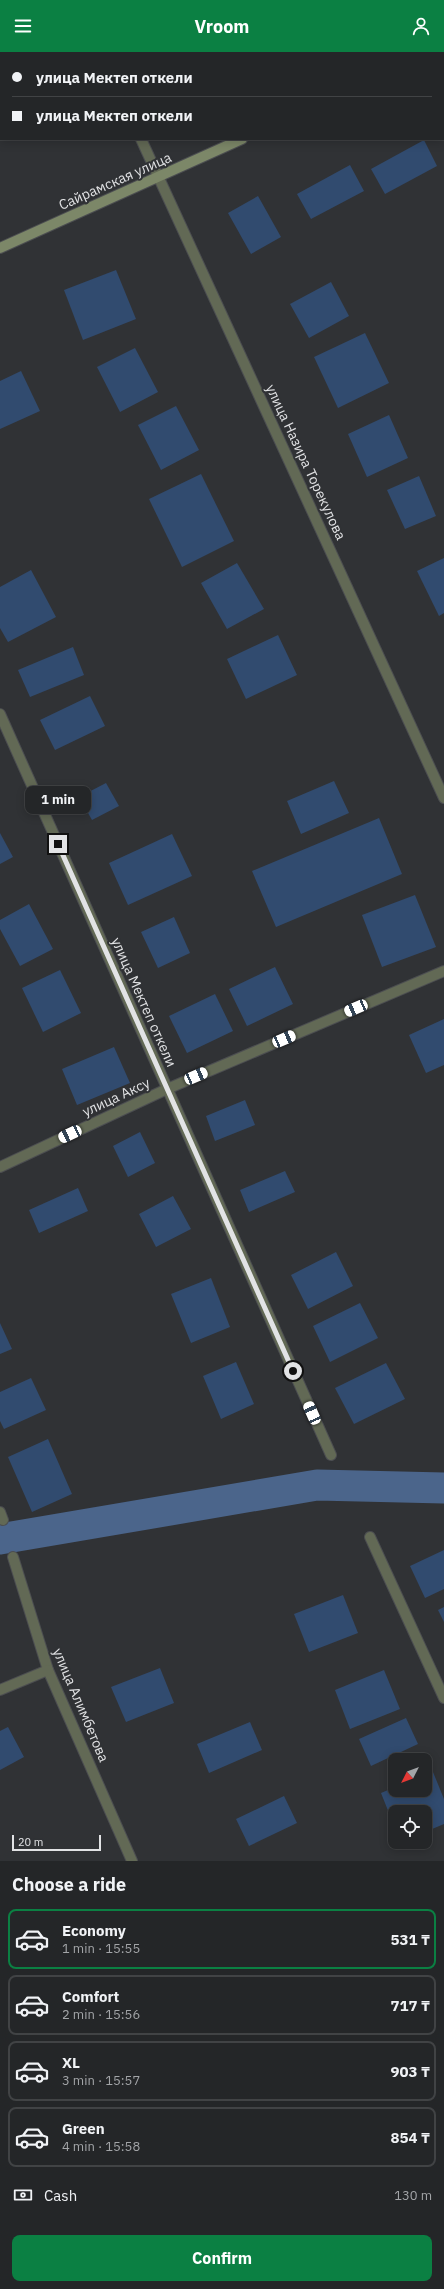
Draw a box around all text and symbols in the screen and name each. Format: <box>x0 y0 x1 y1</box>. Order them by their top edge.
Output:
icon: menu <box>12 15 34 37</box>
text: Vroom <box>195 15 249 38</box>
icon: person <box>410 15 432 37</box>
text: улица Мектеп откели <box>36 68 193 87</box>
text: улица Мектеп откели <box>36 106 193 125</box>
street label: Сайрамская улица <box>56 148 175 214</box>
street label: улица Назира Торекулова <box>262 381 350 543</box>
callout: 1 min <box>25 786 91 814</box>
text: 1 min <box>41 791 75 808</box>
route end <box>49 835 67 853</box>
street label: улица Мектеп откели <box>107 934 181 1070</box>
car <box>343 998 369 1018</box>
car <box>271 1029 297 1049</box>
car <box>183 1066 209 1086</box>
street label: улица Аксу <box>79 1074 153 1120</box>
car <box>57 1123 83 1145</box>
route start <box>284 1362 302 1380</box>
car <box>302 1400 322 1426</box>
street label: улица Алимбетова <box>49 1645 113 1765</box>
north arrow <box>388 1753 432 1797</box>
map controls <box>388 1753 432 1849</box>
button: locate <box>388 1805 432 1849</box>
scale bar <box>12 1833 101 1852</box>
text: 20 m <box>18 1835 43 1849</box>
text: Choose a ride <box>12 1873 126 1896</box>
icon: car <box>14 1921 50 1957</box>
text: Economy <box>62 1921 126 1940</box>
text: 531 ₸ <box>390 1930 430 1949</box>
text: 1 min · 15:55 <box>62 1940 140 1957</box>
icon: car <box>14 1987 50 2023</box>
text: Comfort <box>62 1987 119 2006</box>
text: 717 ₸ <box>390 1996 430 2015</box>
text: 2 min · 15:56 <box>62 2006 140 2023</box>
icon: car <box>14 2053 50 2089</box>
text: XL <box>62 2053 80 2072</box>
text: 903 ₸ <box>390 2062 430 2081</box>
text: 3 min · 15:57 <box>62 2072 140 2089</box>
icon: car <box>14 2119 50 2155</box>
text: Green <box>62 2119 105 2138</box>
text: 854 ₸ <box>390 2128 430 2147</box>
text: 4 min · 15:58 <box>62 2138 140 2155</box>
icon: cash <box>12 2184 34 2206</box>
text: Cash <box>44 2186 77 2205</box>
text: 130 m <box>394 2187 432 2204</box>
button: Confirm <box>12 2235 432 2281</box>

